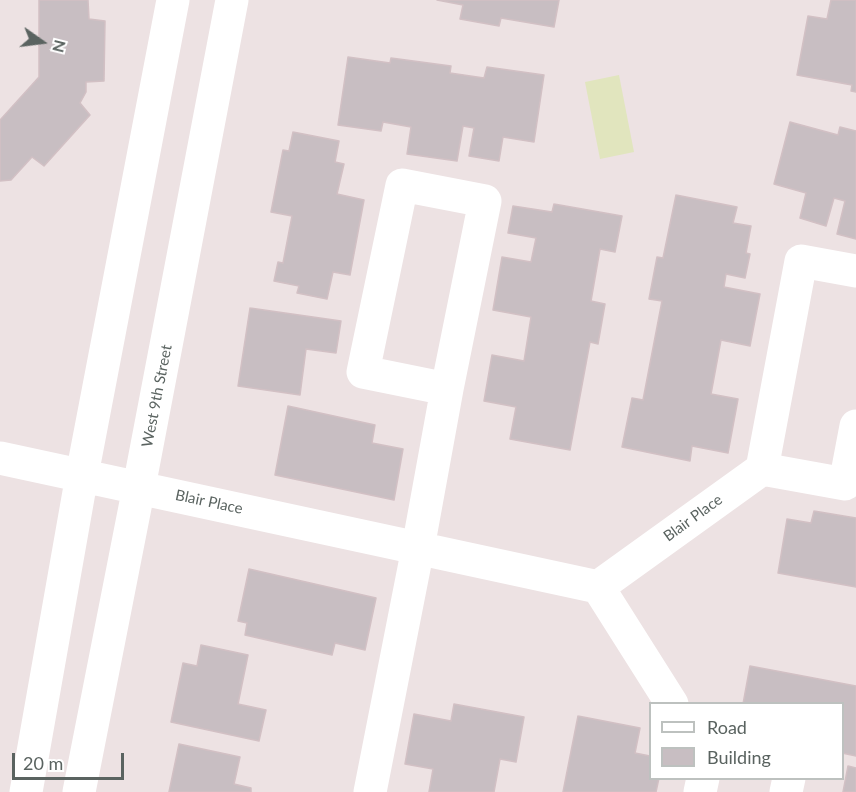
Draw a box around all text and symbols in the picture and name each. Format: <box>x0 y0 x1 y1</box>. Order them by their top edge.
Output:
north arrow <box>12 12 72 72</box>
text: N <box>49 38 71 55</box>
street label: West 9th Street <box>138 343 176 449</box>
street label: Blair Place <box>174 486 244 518</box>
street label: Blair Place <box>660 491 726 545</box>
legend <box>649 702 844 780</box>
text: Road <box>707 716 747 738</box>
scale bar <box>15 741 128 779</box>
text: Building <box>707 746 771 768</box>
text: 20 m <box>23 752 63 774</box>

